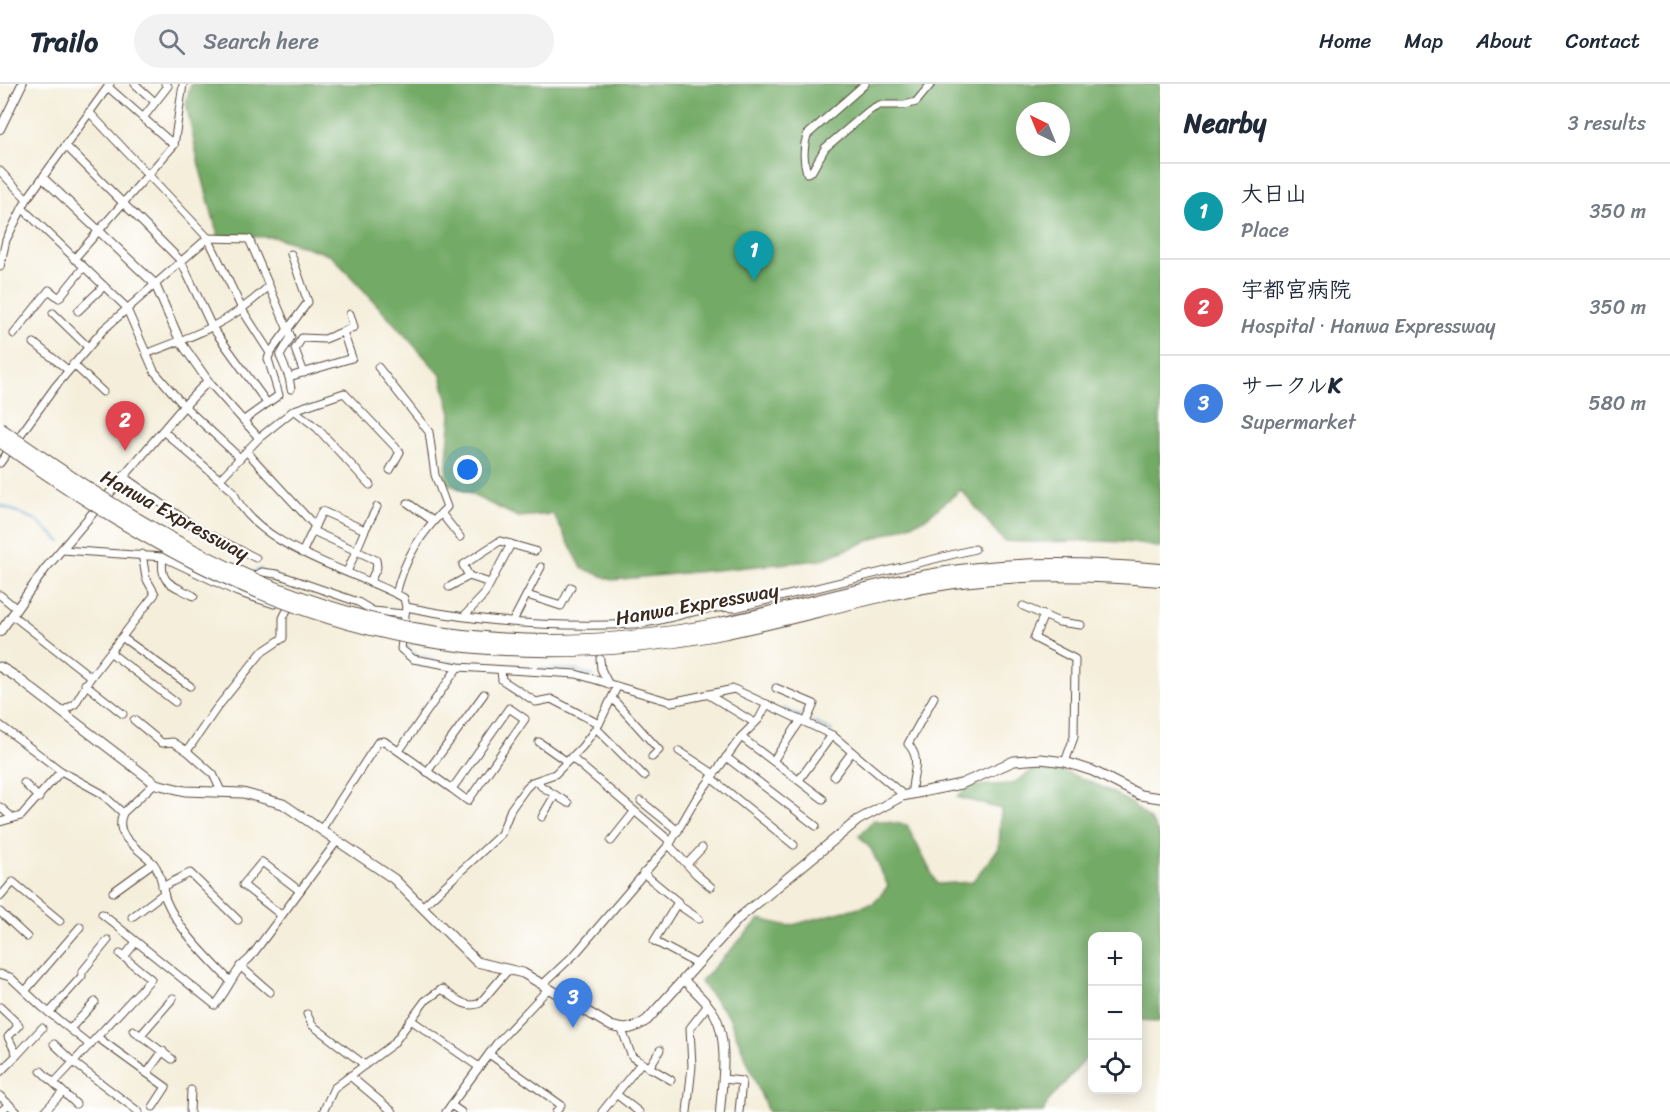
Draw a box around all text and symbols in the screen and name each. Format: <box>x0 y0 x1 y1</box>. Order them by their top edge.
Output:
search box <box>134 14 554 68</box>
text: Trailo <box>30 17 98 66</box>
text: Search here <box>203 22 319 61</box>
text: Home <box>1319 22 1371 60</box>
text: Map <box>1404 22 1443 60</box>
text: About <box>1476 22 1533 60</box>
text: Contact <box>1566 22 1640 60</box>
icon: search <box>155 25 188 58</box>
text: Nearby <box>1184 100 1266 146</box>
north arrow <box>1016 102 1070 156</box>
text: 3 results <box>1568 106 1646 141</box>
text: 大日山 <box>1241 174 1307 213</box>
text: 1 <box>1199 194 1208 229</box>
text: 350 m <box>1590 194 1646 229</box>
text: Place <box>1241 213 1289 248</box>
pin: 1 <box>734 232 774 281</box>
text: 宇都宮病院 <box>1241 270 1351 309</box>
text: 2 <box>1198 290 1209 325</box>
text: 350 m <box>1590 290 1646 325</box>
text: Hospital · Hanwa Expressway <box>1241 309 1495 344</box>
text: サークルK <box>1241 366 1342 405</box>
text: 3 <box>1198 386 1209 421</box>
text: 580 m <box>1589 386 1646 421</box>
pin: 2 <box>106 402 144 451</box>
text: Supermarket <box>1241 405 1356 440</box>
your location <box>453 455 482 484</box>
street label: Hanwa Expressway <box>94 460 256 571</box>
street label: Hanwa Expressway <box>613 573 782 636</box>
map controls <box>1088 932 1142 1094</box>
button: + <box>1088 932 1142 986</box>
pin: 3 <box>554 978 592 1028</box>
button: − <box>1088 986 1142 1040</box>
button: locate <box>1088 1040 1142 1094</box>

